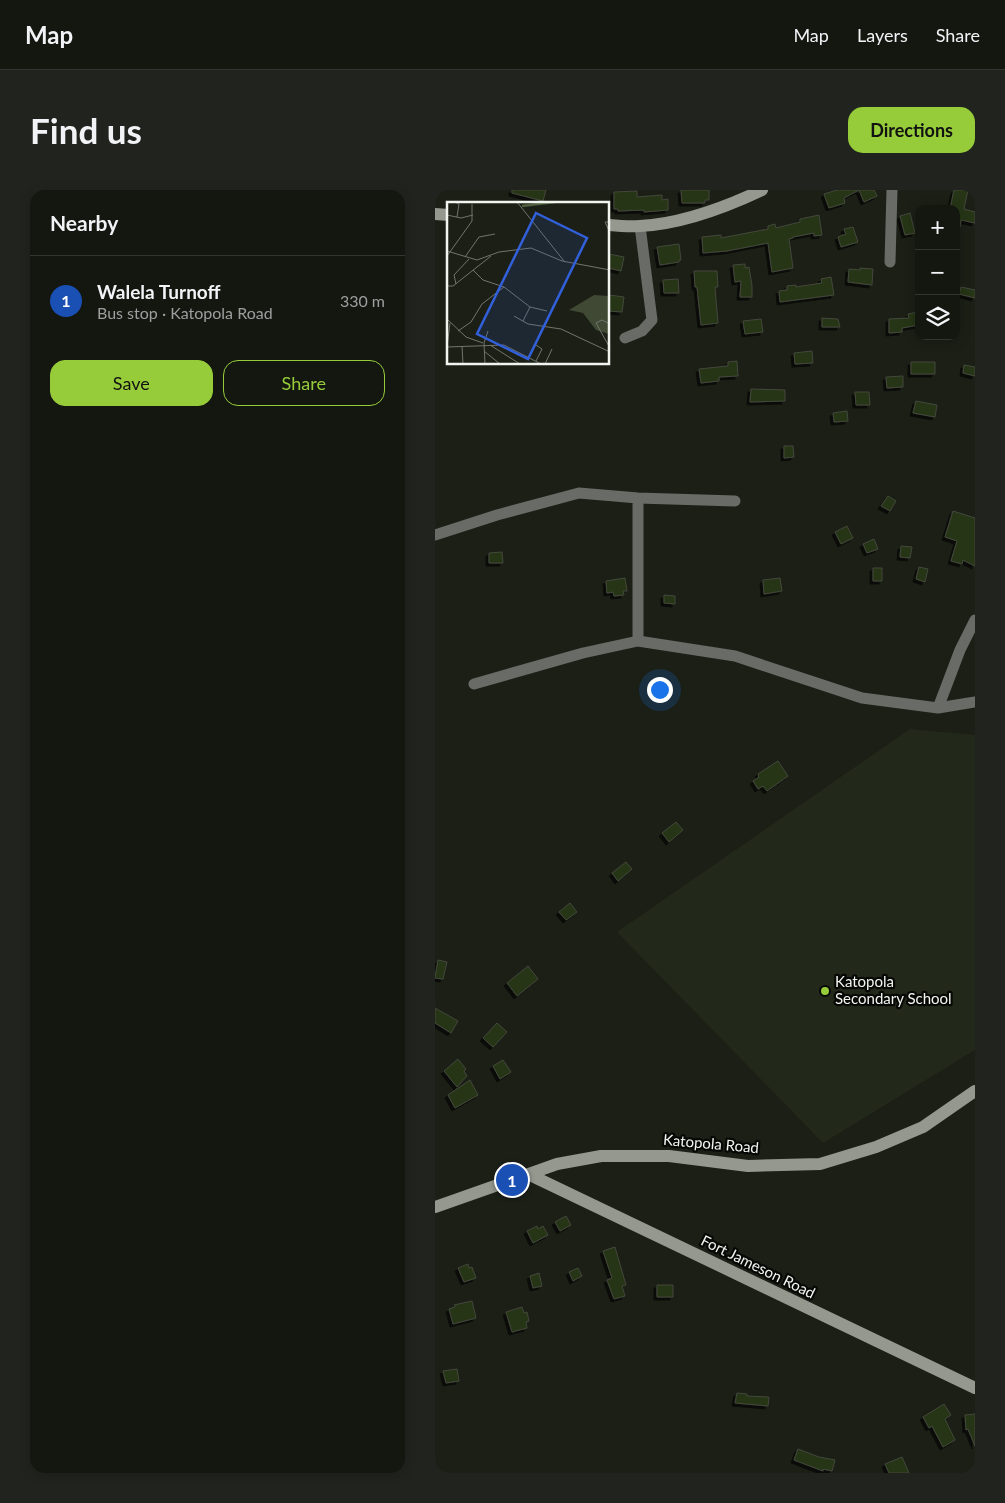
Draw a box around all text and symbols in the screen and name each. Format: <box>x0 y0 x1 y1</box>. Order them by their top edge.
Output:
text: Map <box>25 20 73 49</box>
text: Map <box>793 24 829 46</box>
text: Layers <box>857 24 908 46</box>
text: Share <box>936 24 980 46</box>
button: Directions <box>848 107 975 153</box>
text: Find us <box>30 109 142 151</box>
inset map <box>447 202 610 365</box>
map controls <box>915 205 960 340</box>
button: + <box>915 205 960 250</box>
text: Nearby <box>50 210 118 235</box>
button: − <box>915 250 960 295</box>
text: Walela Turnoff <box>97 280 221 303</box>
text: 1 <box>61 291 71 310</box>
text: 330 m <box>340 291 385 310</box>
button: layers <box>915 295 960 340</box>
text: Bus stop · Katopola Road <box>97 303 273 322</box>
button: Save <box>50 360 213 406</box>
button: Share <box>223 360 385 406</box>
your location <box>647 677 673 703</box>
place label: Katopola Secondary School <box>835 972 952 1007</box>
marker: Katopola Secondary School <box>819 985 831 997</box>
street label: Katopola Road <box>662 1130 760 1156</box>
pin: 1 <box>496 1161 528 1199</box>
street label: Fort Jameson Road <box>698 1231 818 1302</box>

